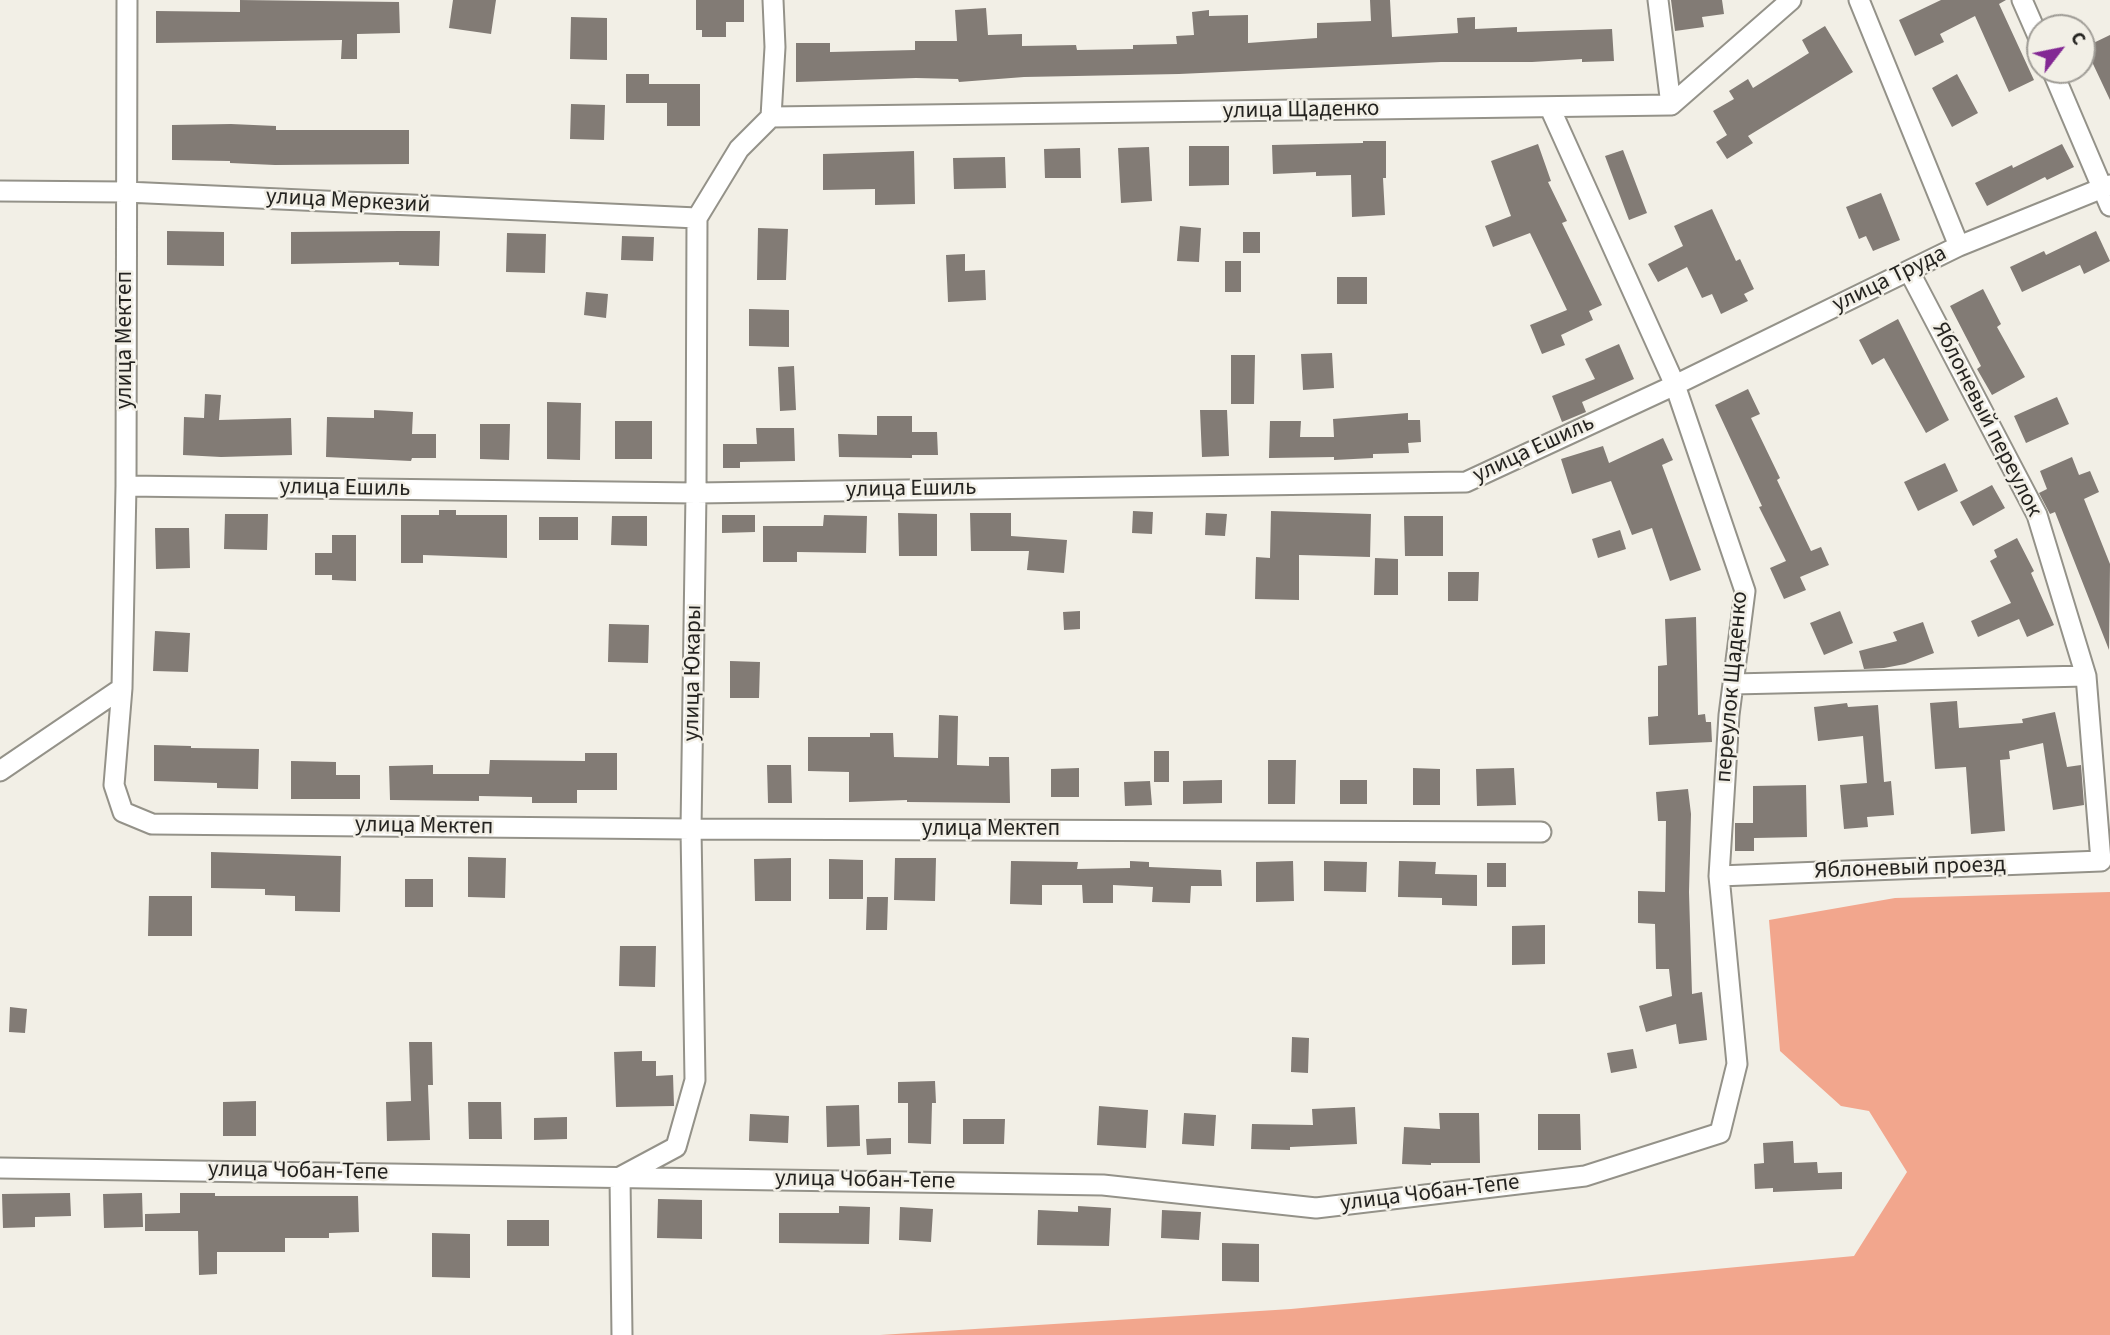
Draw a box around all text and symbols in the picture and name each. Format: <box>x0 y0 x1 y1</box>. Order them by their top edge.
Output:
north arrow <box>2026 14 2096 84</box>
text: С <box>2063 27 2092 51</box>
street label: улица Щаденко <box>1222 96 1380 126</box>
street label: улица Меркезий <box>265 184 431 220</box>
street label: улица Труда <box>1829 241 1951 319</box>
street label: улица Мектеп <box>112 271 140 409</box>
street label: Яблоневый переулок <box>1925 318 2047 522</box>
street label: улица Ешиль <box>1469 410 1599 490</box>
street label: улица Ешиль <box>279 474 411 504</box>
street label: улица Ешиль <box>845 475 977 505</box>
street label: переулок Щаденко <box>1711 590 1755 784</box>
street label: улица Юкары <box>679 604 709 742</box>
street label: улица Мектеп <box>355 812 493 842</box>
street label: улица Мектеп <box>922 816 1060 844</box>
street label: Яблоневый проезд <box>1814 852 2006 886</box>
street label: улица Чобан-Тепе <box>208 1157 388 1187</box>
street label: улица Чобан-Тепе <box>775 1166 955 1196</box>
street label: улица Чобан-Тепе <box>1339 1169 1521 1219</box>

